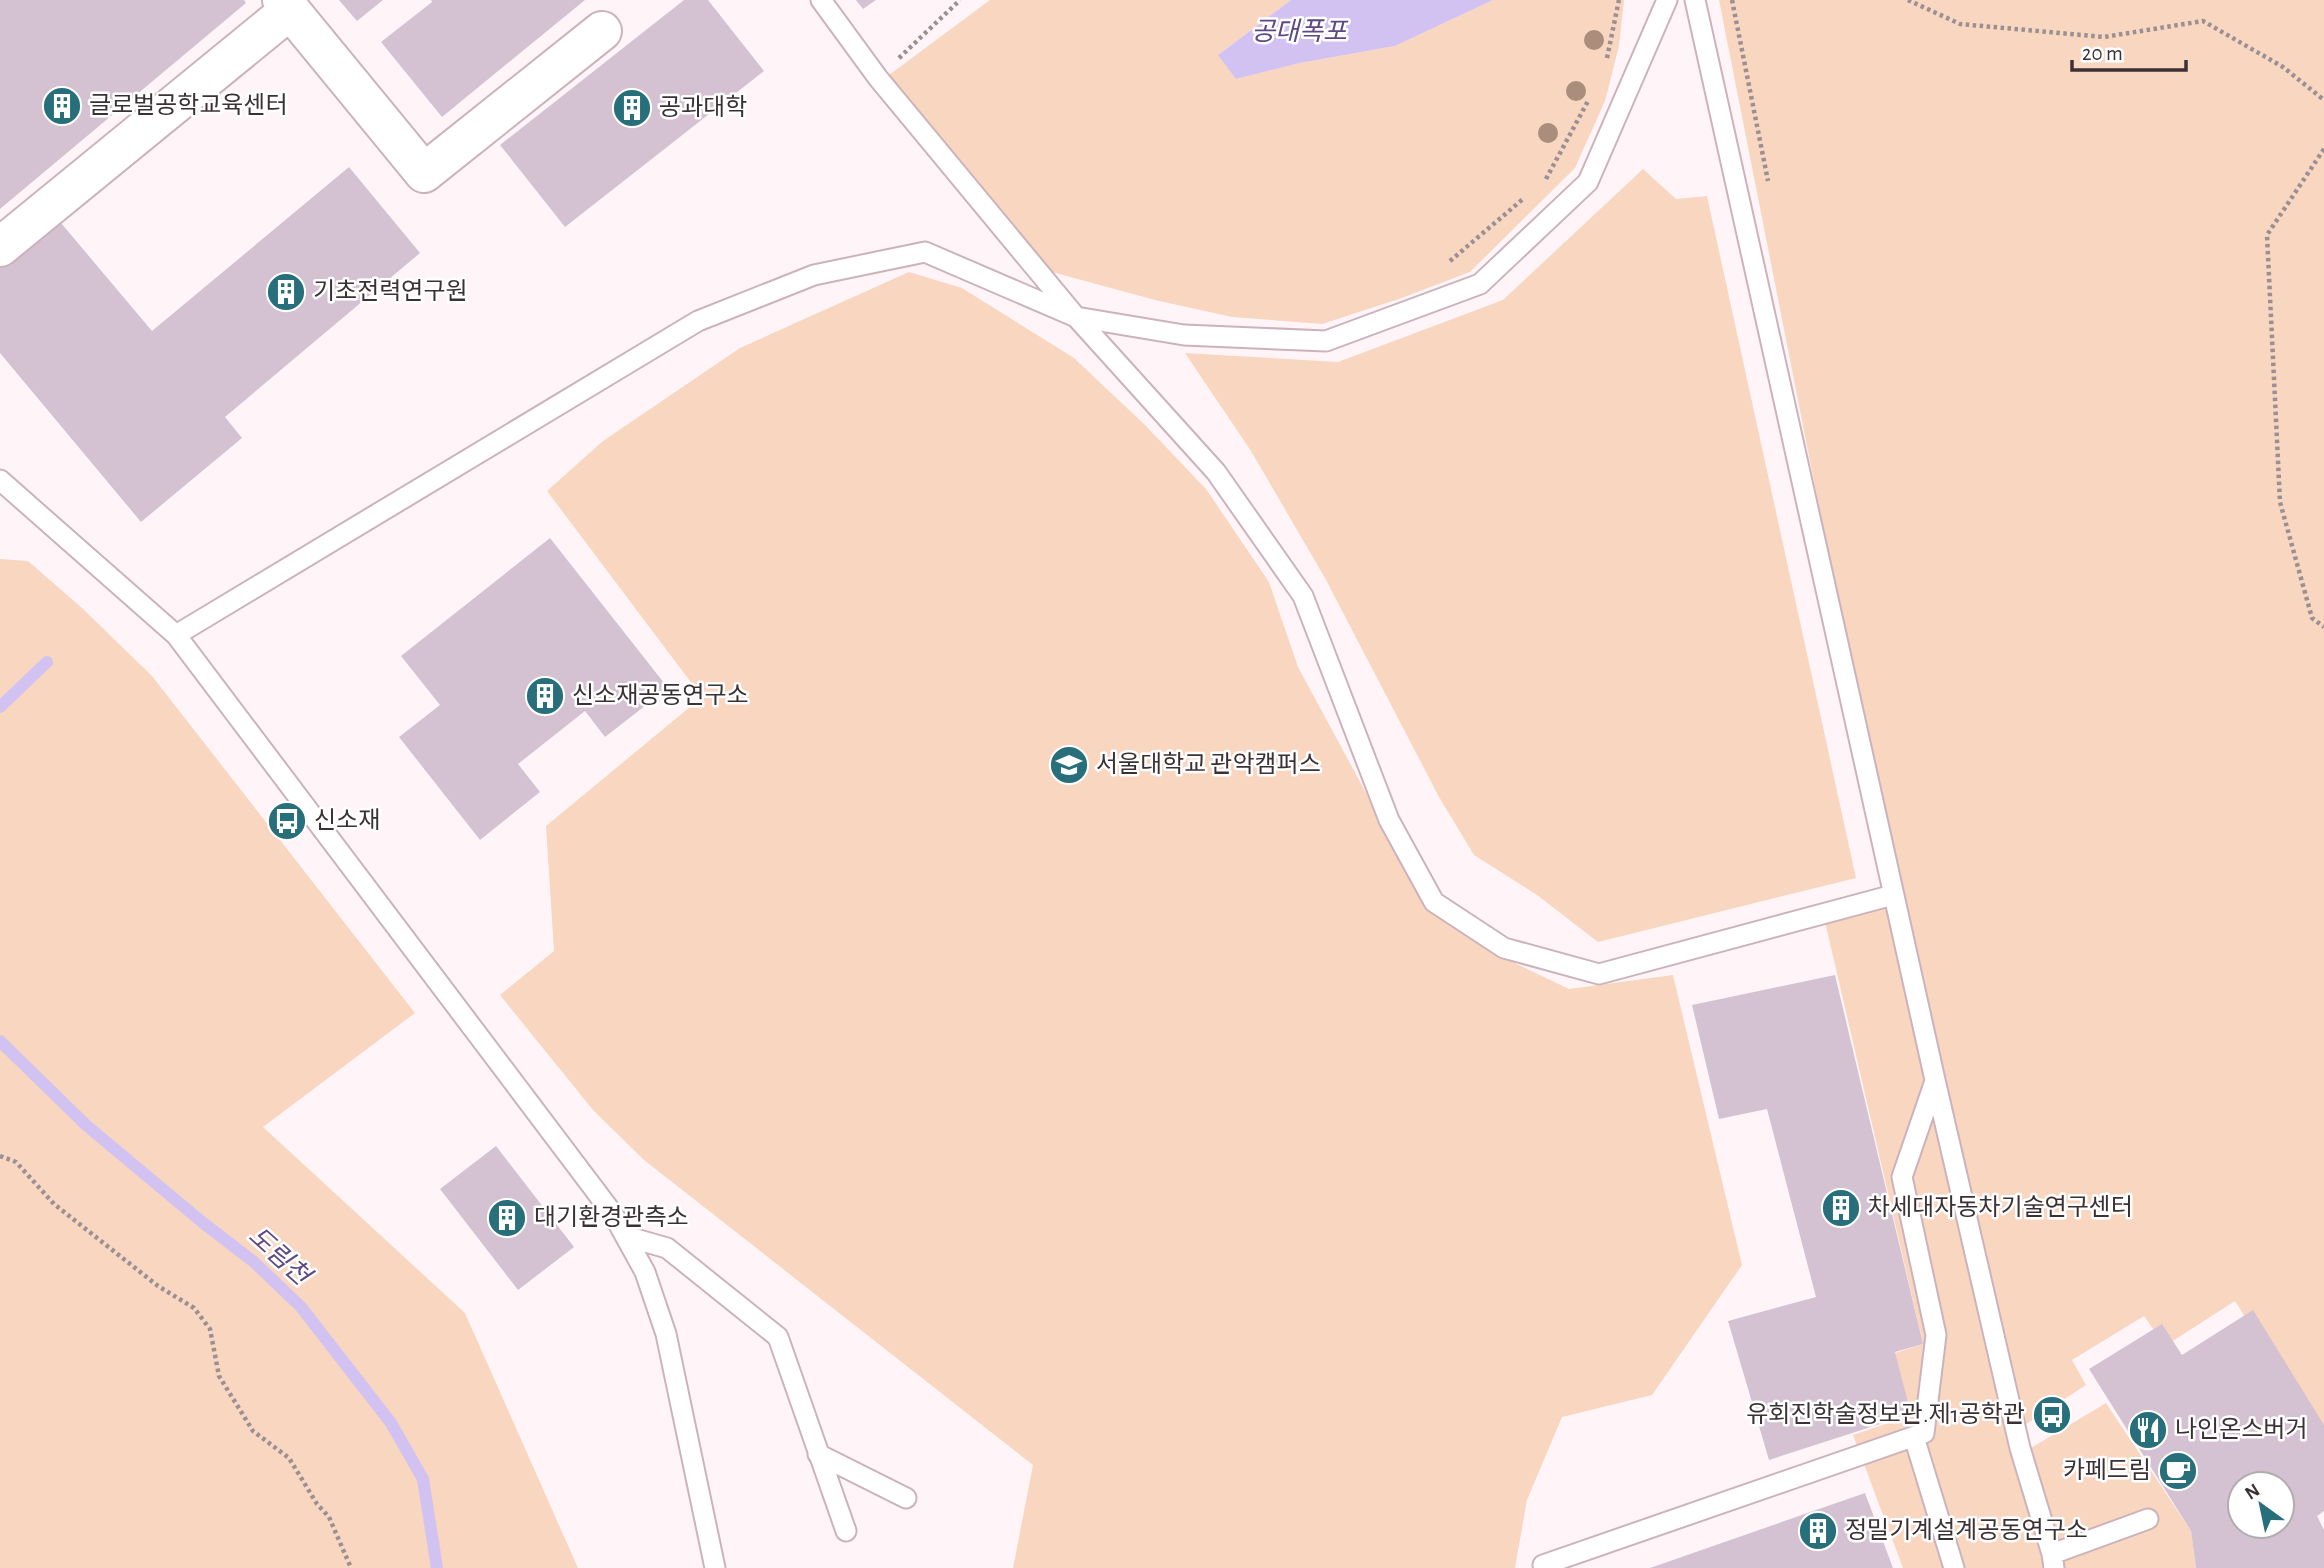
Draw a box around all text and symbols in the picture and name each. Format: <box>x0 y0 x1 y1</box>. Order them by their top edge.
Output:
water label: 공대폭포 <box>1251 18 1349 45</box>
scale bar <box>2072 28 2186 72</box>
text: 20 m <box>2082 43 2123 64</box>
building icon: 글로벌공학교육센터 <box>41 85 83 127</box>
building icon: 공과대학 <box>611 87 653 129</box>
place label: 글로벌공학교육센터 <box>89 92 288 118</box>
place label: 공과대학 <box>659 94 747 120</box>
building icon: 기초전력연구원 <box>265 271 307 313</box>
place label: 기초전력연구원 <box>313 279 468 304</box>
building icon: 신소재공동연구소 <box>524 675 566 717</box>
place label: 신소재공동연구소 <box>572 683 749 708</box>
school or university icon: 서울대학교 관악캠퍼스 <box>1048 744 1090 786</box>
place label: 서울대학교 관악캠퍼스 <box>1096 751 1321 777</box>
bus stop icon: 신소재 <box>266 800 308 842</box>
place label: 신소재 <box>314 808 380 833</box>
building icon: 차세대자동차기술연구센터 <box>1820 1187 1862 1229</box>
place label: 차세대자동차기술연구센터 <box>1868 1195 2133 1220</box>
building icon: 대기환경관측소 <box>486 1197 528 1239</box>
place label: 대기환경관측소 <box>534 1205 689 1230</box>
water label: 도림천 <box>244 1222 317 1292</box>
bus stop icon: 유회진학술정보관.제1공학관 <box>2031 1394 2073 1436</box>
place label: 유회진학술정보관.제1공학관 <box>1746 1401 2025 1427</box>
restaurant icon: 나인온스버거 <box>2127 1409 2169 1451</box>
place label: 나인온스버거 <box>2175 1417 2307 1442</box>
cafe icon: 카페드림 <box>2157 1450 2199 1492</box>
place label: 카페드림 <box>2063 1458 2151 1483</box>
north arrow <box>2226 1470 2296 1540</box>
text: N <box>2242 1480 2263 1504</box>
building icon: 정밀기계설계공동연구소 <box>1797 1510 1839 1552</box>
place label: 정밀기계설계공동연구소 <box>1845 1518 2088 1543</box>

